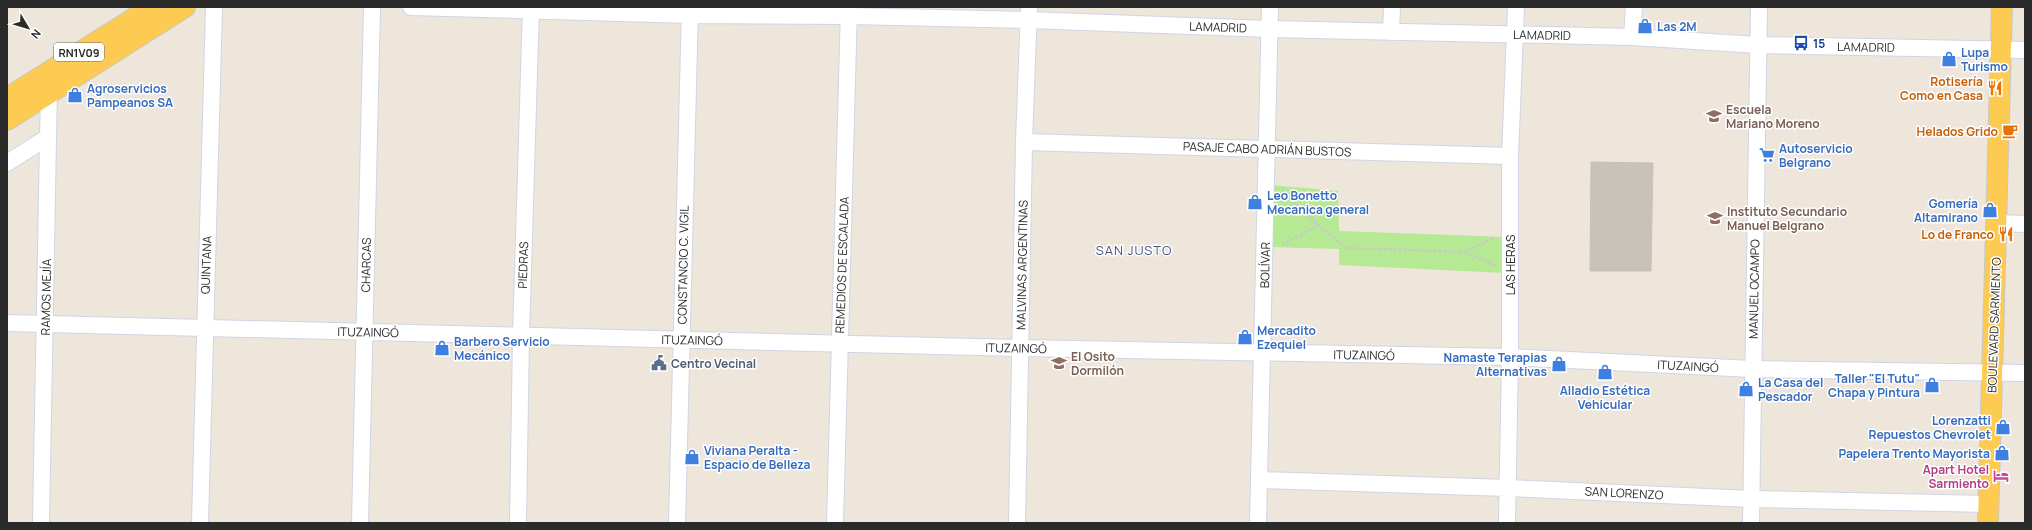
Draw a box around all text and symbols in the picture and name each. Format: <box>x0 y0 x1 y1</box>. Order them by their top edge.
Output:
north arrow <box>8 8 48 48</box>
street label: LAMADRID <box>1189 17 1247 37</box>
shop icon: Las 2M <box>1636 17 1654 35</box>
place label: Las 2M <box>1657 18 1697 35</box>
street label: LAMADRID <box>1513 26 1571 44</box>
text: N <box>28 27 45 42</box>
bus stop icon: 15 <box>1792 34 1810 52</box>
place label: 15 <box>1813 35 1825 52</box>
street label: LAMADRID <box>1837 38 1895 56</box>
road number: RN1V09 <box>54 43 104 61</box>
place label: Lupa Turismo <box>1961 44 2008 75</box>
shop icon: Lupa Turismo <box>1940 50 1958 68</box>
place label: Rotisería Como en Casa <box>1900 73 1983 104</box>
restaurant icon: Rotisería Como en Casa <box>1986 79 2004 97</box>
place label: Agroservicios Pampeanos SA <box>87 80 173 111</box>
shop icon: Agroservicios Pampeanos SA <box>66 86 84 104</box>
place label: Escuela Mariano Moreno <box>1726 101 1820 132</box>
school or university icon: Escuela Mariano Moreno <box>1705 107 1723 125</box>
cafe icon: Helados Grido <box>2001 122 2019 140</box>
place label: Helados Grido <box>1917 123 1998 140</box>
street label: PASAJE CABO ADRIÁN BUSTOS <box>1183 138 1351 160</box>
place label: Autoservicio Belgrano <box>1779 140 1853 171</box>
supermarket icon: Autoservicio Belgrano <box>1758 146 1776 164</box>
place label: Leo Bonetto Mecanica general <box>1267 187 1369 218</box>
shop icon: Leo Bonetto Mecanica general <box>1246 193 1264 211</box>
place label: Gomería Altamirano <box>1914 195 1978 226</box>
street label: REMEDIOS DE ESCALADA <box>831 196 853 334</box>
street label: MALVINAS ARGENTINAS <box>1012 200 1032 330</box>
shop icon: Gomería Altamirano <box>1981 201 1999 219</box>
place label: Instituto Secundario Manuel Belgrano <box>1727 203 1847 234</box>
street label: CONSTANCIO C. VIGIL <box>673 205 693 325</box>
school or university icon: Instituto Secundario Manuel Belgrano <box>1706 209 1724 227</box>
restaurant icon: Lo de Franco <box>1997 225 2015 243</box>
place label: Lo de Franco <box>1921 226 1994 243</box>
street label: QUINTANA <box>196 235 216 295</box>
street label: LAS HERAS <box>1502 235 1519 295</box>
street label: CHARCAS <box>357 237 375 293</box>
street label: MANUEL OCAMPO <box>1745 239 1763 339</box>
street label: PIEDRAS <box>514 241 532 289</box>
district label: SAN JUSTO <box>1096 241 1172 259</box>
street label: BOLÍVAR <box>1256 241 1274 288</box>
street label: BOULEVARD SARMIENTO <box>1983 257 2005 393</box>
street label: RAMOS MEJÍA <box>37 258 55 335</box>
place label: Mercadito Ezequiel <box>1257 322 1316 353</box>
street label: ITUZAINGÓ <box>337 323 399 341</box>
shop icon: Mercadito Ezequiel <box>1236 328 1254 346</box>
street label: ITUZAINGÓ <box>661 331 723 349</box>
place label: Barbero Servicio Mecánico <box>454 333 550 364</box>
shop icon: Barbero Servicio Mecánico <box>433 339 451 357</box>
street label: ITUZAINGÓ <box>985 339 1047 357</box>
street label: ITUZAINGÓ <box>1333 346 1395 364</box>
place label: El Osito Dormilón <box>1071 348 1124 379</box>
place label: Namaste Terapias Alternativas <box>1444 349 1547 380</box>
public building icon: Centro Vecinal <box>650 354 668 372</box>
school or university icon: El Osito Dormilón <box>1050 354 1068 372</box>
place label: Centro Vecinal <box>671 355 756 372</box>
shop icon: Namaste Terapias Alternativas <box>1550 355 1568 373</box>
street label: ITUZAINGÓ <box>1657 356 1719 376</box>
shop icon: Alladio Estética Vehicular <box>1596 363 1614 381</box>
place label: Taller "El Tutu" Chapa y Pintura <box>1828 370 1920 401</box>
place label: La Casa del Pescador <box>1758 374 1823 405</box>
shop icon: Taller "El Tutu" Chapa y Pintura <box>1923 376 1941 394</box>
shop icon: La Casa del Pescador <box>1737 380 1755 398</box>
place label: Alladio Estética Vehicular <box>1560 382 1650 413</box>
place label: Lorenzatti Repuestos Chevrolet <box>1869 412 1991 443</box>
shop icon: Lorenzatti Repuestos Chevrolet <box>1994 418 2012 436</box>
place label: Viviana Peralta - Espacio de Belleza <box>704 442 811 473</box>
shop icon: Papelera Trento Mayorista <box>1993 444 2011 462</box>
place label: Papelera Trento Mayorista <box>1838 445 1990 462</box>
shop icon: Viviana Peralta - Espacio de Belleza <box>683 448 701 466</box>
place label: Apart Hotel Sarmiento <box>1923 461 1989 492</box>
hotel icon: Apart Hotel Sarmiento <box>1992 467 2010 485</box>
street label: SAN LORENZO <box>1584 482 1664 504</box>

